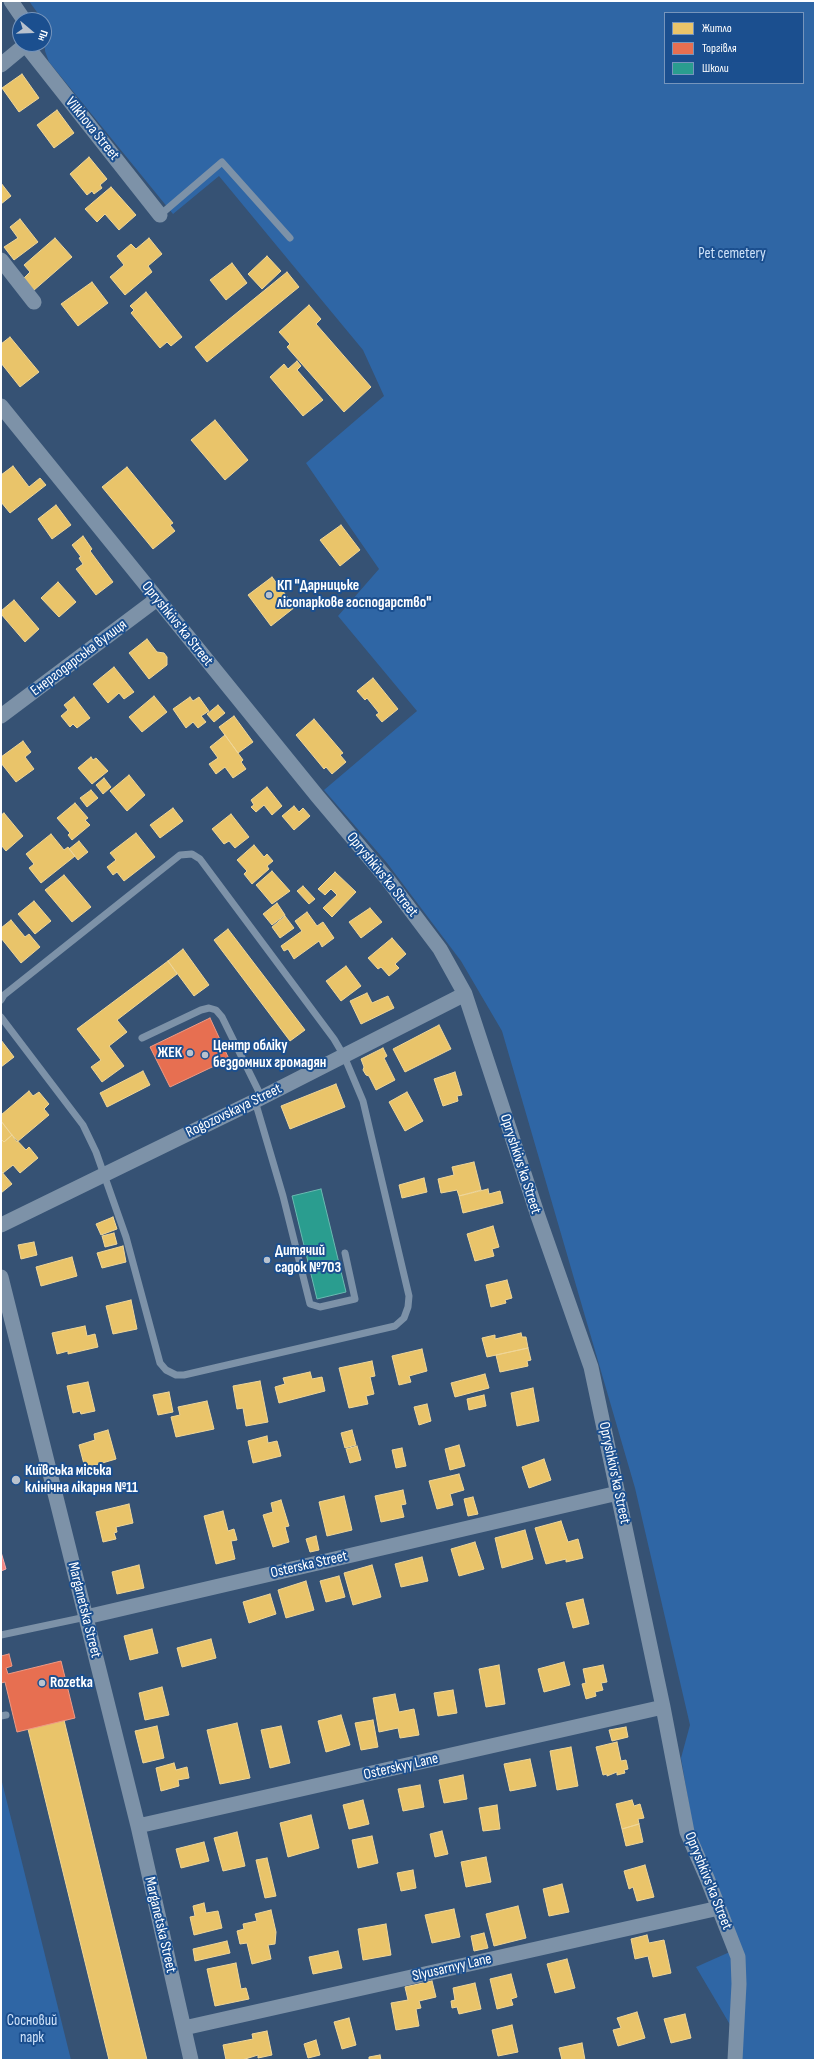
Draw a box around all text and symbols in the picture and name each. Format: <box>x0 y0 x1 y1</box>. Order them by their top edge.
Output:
north arrow <box>12 12 52 52</box>
legend <box>664 12 804 84</box>
text: Житло <box>702 21 732 36</box>
text: Пн <box>35 29 51 43</box>
text: Торгівля <box>702 41 737 56</box>
text: Школи <box>702 61 729 76</box>
street label: Vilkhova Street <box>61 94 123 164</box>
park label: Pet cemetery <box>698 245 766 263</box>
place label: КП "Дарницьке лісопаркове господарство" <box>277 577 431 612</box>
street label: Opryshkivsʹka Street <box>137 578 217 670</box>
marker: КП "Дарницьке лісопаркове господарство" <box>264 590 274 600</box>
street label: Енергодарська вулиця <box>27 616 131 700</box>
street label: Opryshkivsʹka Street <box>342 829 422 921</box>
place label: Центр обліку бездомних громадян <box>213 1037 326 1072</box>
place label: ЖЕК <box>157 1044 182 1062</box>
marker: ЖЕК <box>185 1048 195 1058</box>
marker: Центр обліку бездомних громадян <box>200 1050 210 1060</box>
street label: Rogozovskaya Street <box>183 1080 285 1142</box>
street label: Opryshkivsʹka Street <box>495 1112 545 1216</box>
place label: Дитячий садок №703 <box>275 1242 341 1277</box>
marker: Дитячий садок №703 <box>262 1255 272 1265</box>
street label: Opryshkivsʹka Street <box>594 1420 634 1526</box>
place label: Київська міська клінічна лікарня №11 <box>25 1462 138 1497</box>
marker: Київська міська клінічна лікарня №11 <box>10 1474 22 1486</box>
street label: Osterska Street <box>269 1547 349 1583</box>
street label: Marganetska Street <box>63 1560 105 1660</box>
place label: Rozetka <box>50 1674 93 1692</box>
marker: Rozetka <box>37 1678 47 1688</box>
street label: Osterskyy Lane <box>362 1750 440 1784</box>
street label: Opryshkivsʹka Street <box>680 1830 736 1932</box>
street label: Marganetska Street <box>140 1875 180 1975</box>
street label: Slyusarnyy Lane <box>411 1950 493 1986</box>
park label: Сосновий парк <box>7 2012 57 2047</box>

